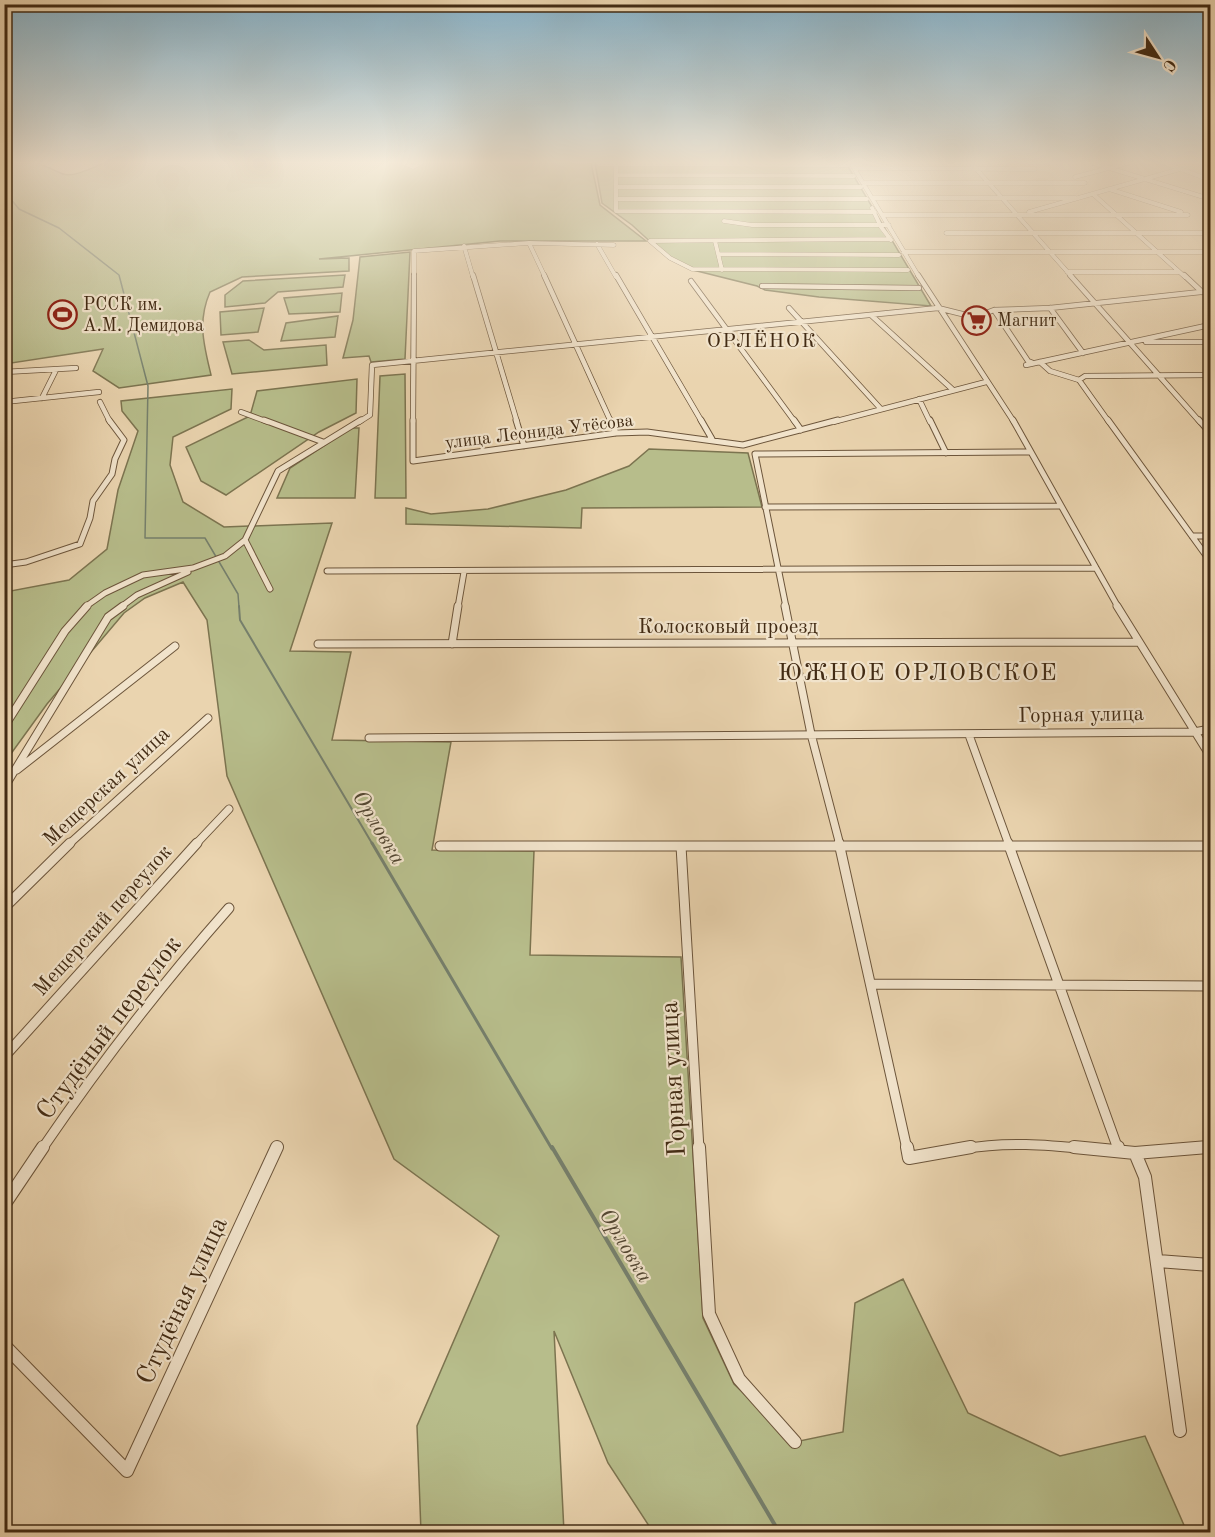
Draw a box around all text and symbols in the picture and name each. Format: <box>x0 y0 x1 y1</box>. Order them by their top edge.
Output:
north arrow <box>1128 27 1188 87</box>
text: С <box>1159 56 1178 74</box>
place label: РССК им. А.М. Демидова <box>83 296 204 335</box>
sports icon: РССК им. А.М. Демидова <box>46 298 78 330</box>
supermarket icon: Магнит <box>960 304 992 336</box>
place label: Магнит <box>997 312 1057 330</box>
district label: ОРЛЁНОК <box>707 330 817 352</box>
street label: улица Леонида Утёсова <box>444 411 634 452</box>
street label: Колосковый проезд <box>638 617 819 638</box>
district label: ЮЖНОЕ ОРЛОВСКОЕ <box>778 662 1058 686</box>
street label: Горная улица <box>1018 704 1144 727</box>
street label: Мещерская улица <box>40 723 174 851</box>
water label: Орловка <box>348 787 409 869</box>
street label: Мещерский переулок <box>30 841 177 1001</box>
street label: Студёный переулок <box>32 931 187 1125</box>
street label: Горная улица <box>657 1000 691 1157</box>
water label: Орловка <box>595 1205 656 1287</box>
street label: Студёная улица <box>133 1213 233 1389</box>

